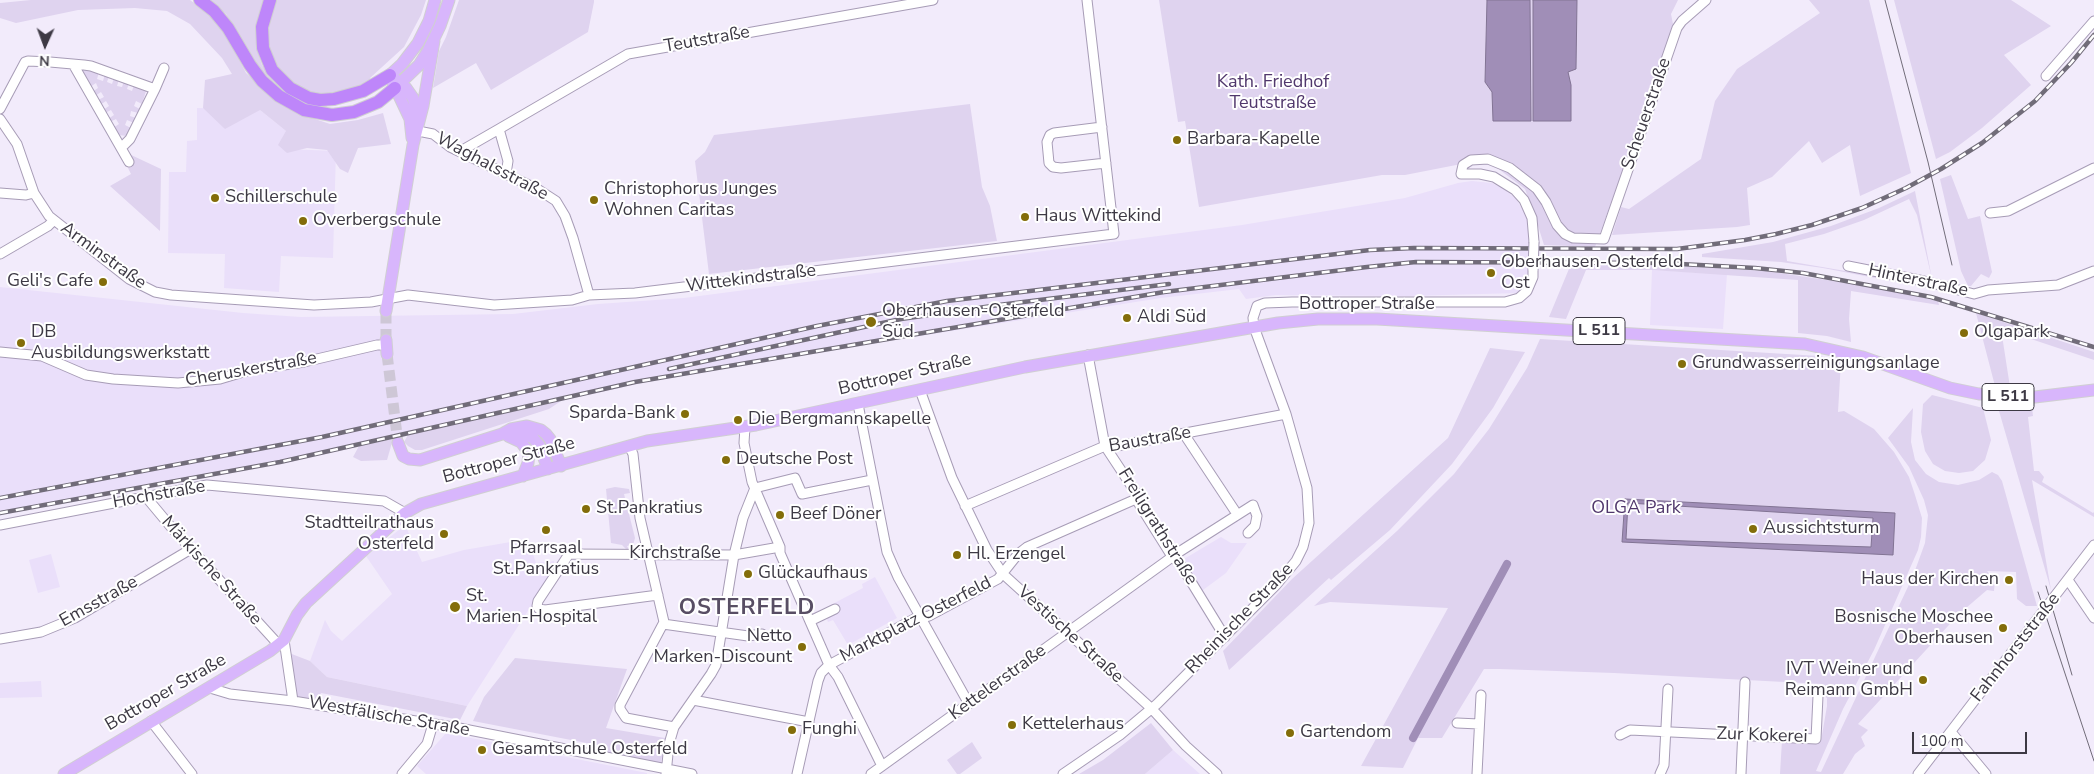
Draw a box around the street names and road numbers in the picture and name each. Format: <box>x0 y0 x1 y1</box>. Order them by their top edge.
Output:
street label: Teutstraße <box>662 22 752 58</box>
street label: Scheuerstraße <box>1618 55 1676 173</box>
street label: Waghalsstraße <box>432 128 552 206</box>
street label: Arminstraße <box>56 218 150 294</box>
street label: Wittekindstraße <box>685 260 817 298</box>
street label: Hinterstraße <box>1866 260 1970 302</box>
street label: Bottroper Straße <box>1299 294 1435 316</box>
road number: L 511 <box>1573 318 1625 344</box>
street label: Cheruskerstraße <box>184 348 318 392</box>
street label: Bottroper Straße <box>836 349 974 401</box>
road number: L 511 <box>1982 384 2034 411</box>
street label: Baustraße <box>1107 422 1193 458</box>
street label: Bottroper Straße <box>441 433 577 489</box>
street label: Freiligrathstraße <box>1112 465 1202 589</box>
street label: Hochstraße <box>111 476 207 514</box>
street label: Märkische Straße <box>156 512 266 630</box>
street label: Kirchstraße <box>629 543 721 565</box>
street label: Rheinische Straße <box>1182 559 1298 679</box>
street label: Emsstraße <box>56 572 142 632</box>
street label: Marktplatz Osterfeld <box>837 572 995 668</box>
street label: Vestische Straße <box>1013 582 1127 688</box>
street label: Fahnhorststraße <box>1967 589 2065 707</box>
street label: Kettelerstraße <box>945 640 1051 726</box>
street label: Bottroper Straße <box>102 650 230 736</box>
street label: Westfälische Straße <box>307 692 471 742</box>
street label: Zur Kokerei <box>1716 724 1808 748</box>

